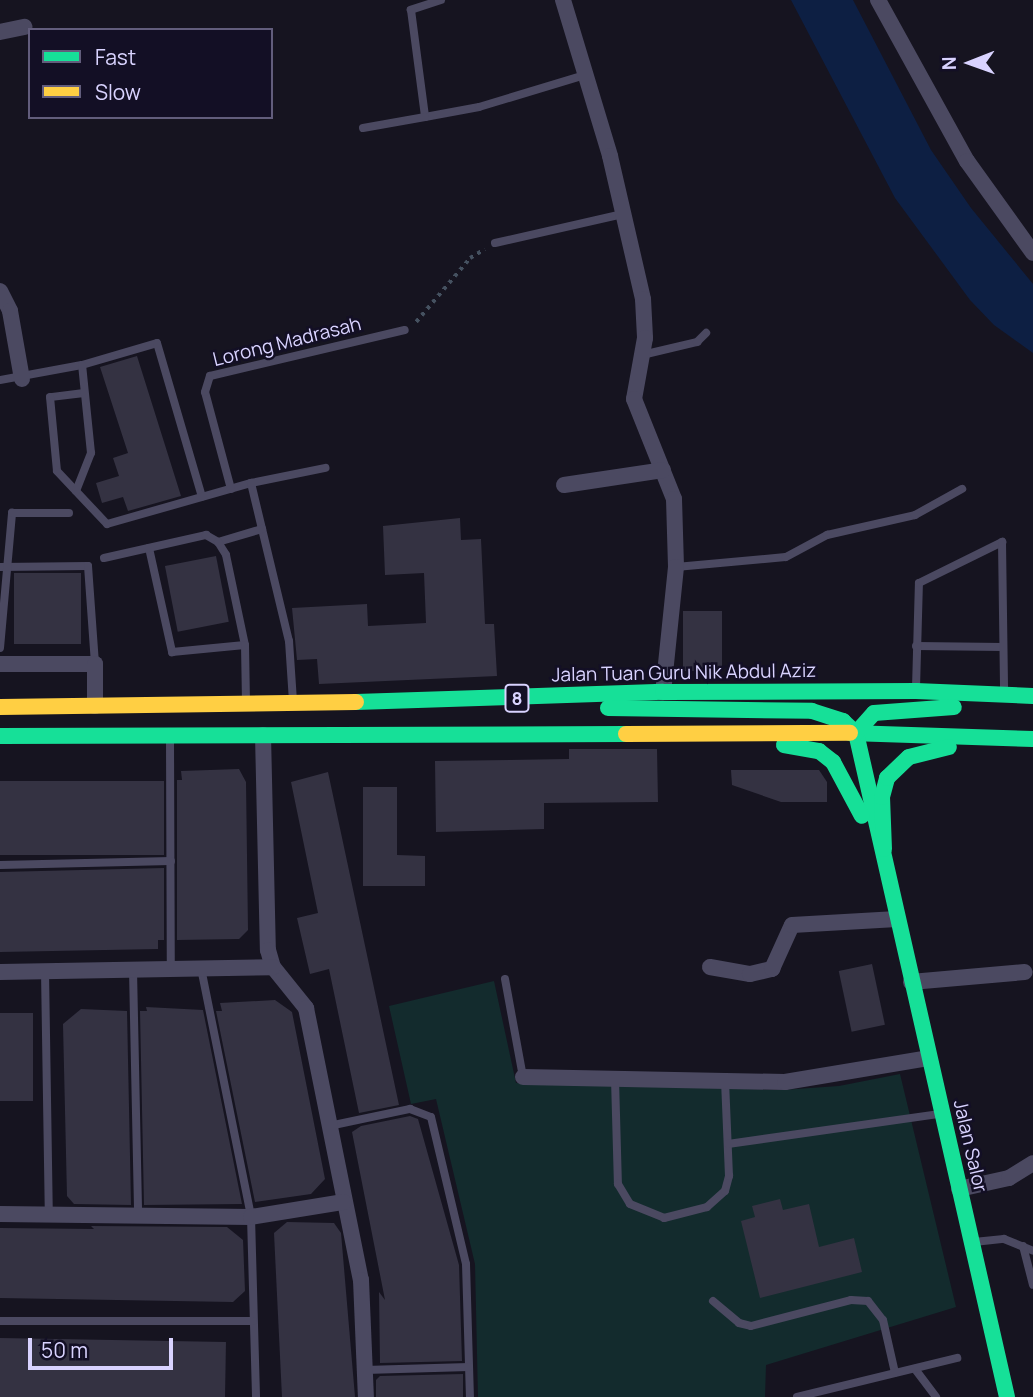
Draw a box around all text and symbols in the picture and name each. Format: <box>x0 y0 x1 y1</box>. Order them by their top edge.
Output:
legend <box>28 28 273 119</box>
north arrow <box>935 28 1005 98</box>
text: Fast <box>95 43 136 71</box>
text: N <box>936 56 962 70</box>
text: Slow <box>95 78 141 106</box>
street label: Lorong Madrasah <box>211 313 363 371</box>
street label: Jalan Tuan Guru Nik Abdul Aziz <box>551 659 817 687</box>
road number: 8 <box>503 684 531 712</box>
street label: Jalan Salor <box>948 1098 992 1194</box>
scale bar <box>32 1324 177 1368</box>
text: 50 m <box>41 1336 88 1364</box>

